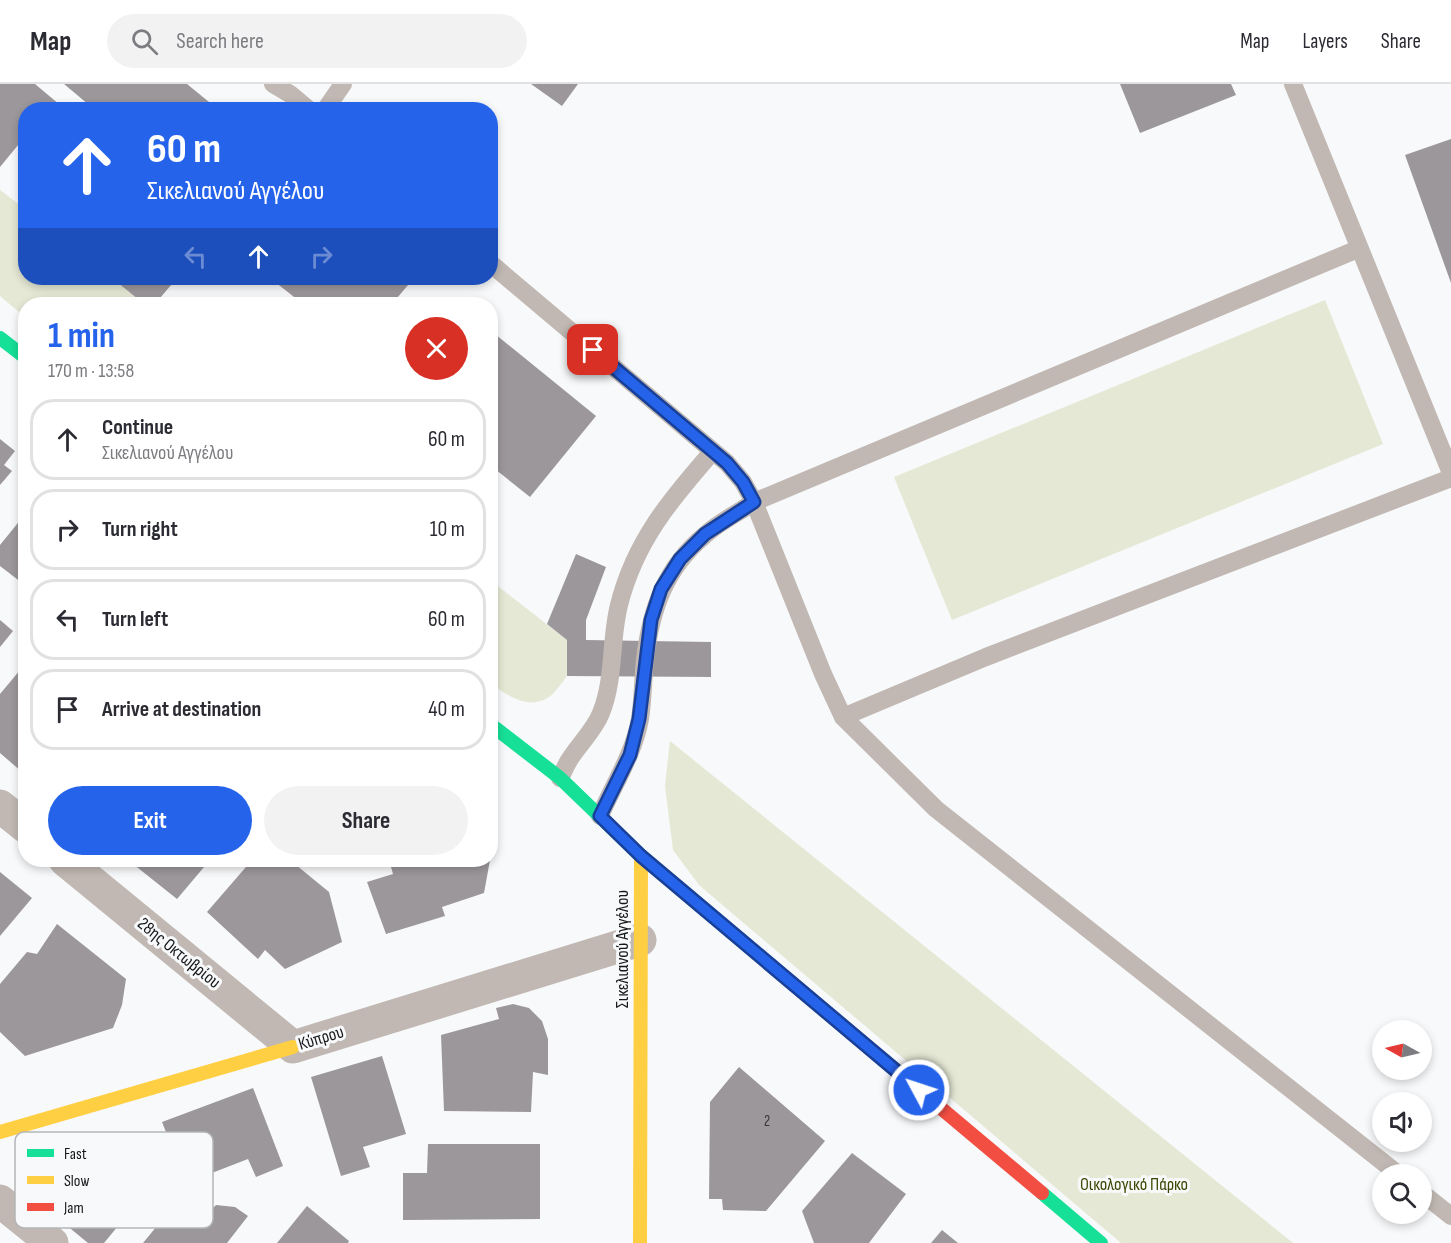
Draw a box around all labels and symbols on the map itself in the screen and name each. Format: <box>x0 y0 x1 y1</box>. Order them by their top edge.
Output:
pin <box>567 324 618 375</box>
street label: Σικελιανού Αγγέλου <box>612 890 633 1008</box>
street label: 28ης Οκτωβρίου <box>133 913 225 993</box>
north arrow <box>1372 1020 1432 1080</box>
street label: Κύπρου <box>296 1021 346 1055</box>
position arrow <box>887 1058 951 1122</box>
house number: 2 <box>764 1112 770 1131</box>
legend <box>15 1132 213 1228</box>
text: Fast <box>64 1145 87 1164</box>
text: Slow <box>64 1172 89 1191</box>
park label: Οικολογικό Πάρκο <box>1080 1174 1188 1195</box>
text: Jam <box>63 1199 84 1218</box>

